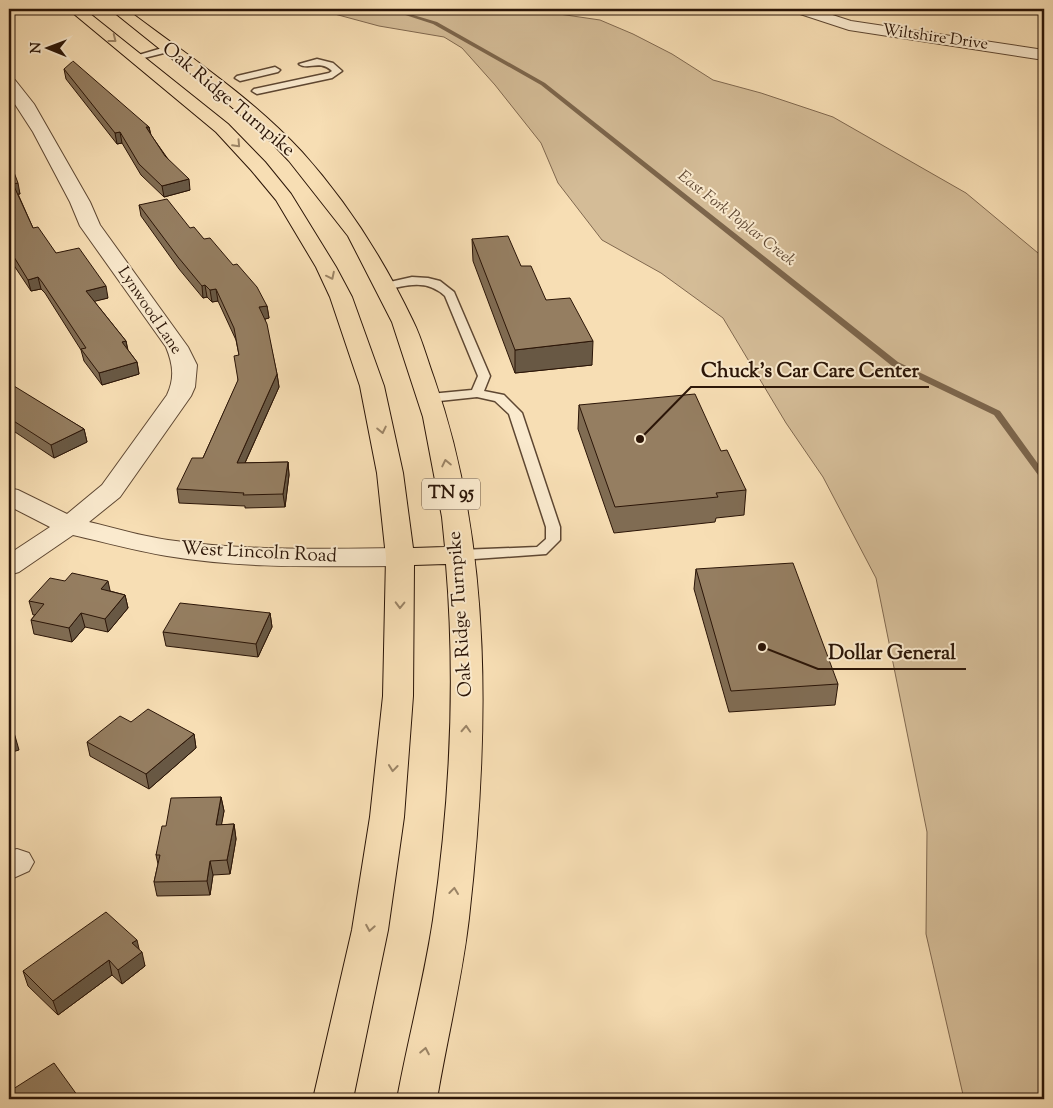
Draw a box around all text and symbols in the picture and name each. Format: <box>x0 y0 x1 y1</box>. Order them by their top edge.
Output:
street label: Wiltshire Drive <box>881 19 989 57</box>
north arrow <box>22 22 72 72</box>
one-way arrow <box>107 34 116 42</box>
street label: Oak Ridge Turnpike <box>156 36 301 164</box>
text: N <box>27 42 47 54</box>
one-way arrow <box>231 138 240 147</box>
water label: East Fork Poplar Creek <box>672 166 800 272</box>
street label: Lynwood Lane <box>111 263 187 359</box>
one-way arrow <box>325 271 335 280</box>
callout: Chuck's Car Care Center <box>691 352 929 387</box>
text: Chuck's Car Care Center <box>701 358 920 387</box>
one-way arrow <box>377 425 387 434</box>
one-way arrow <box>441 459 451 468</box>
road number: TN 95 <box>422 478 480 509</box>
street label: Oak Ridge Turnpike <box>442 530 480 698</box>
street label: West Lincoln Road <box>180 535 338 571</box>
one-way arrow <box>395 602 405 610</box>
callout: Dollar General <box>818 634 966 669</box>
text: Dollar General <box>828 640 956 669</box>
one-way arrow <box>460 725 471 733</box>
one-way arrow <box>388 764 399 772</box>
one-way arrow <box>448 887 459 895</box>
one-way arrow <box>365 924 375 933</box>
one-way arrow <box>420 1047 430 1056</box>

